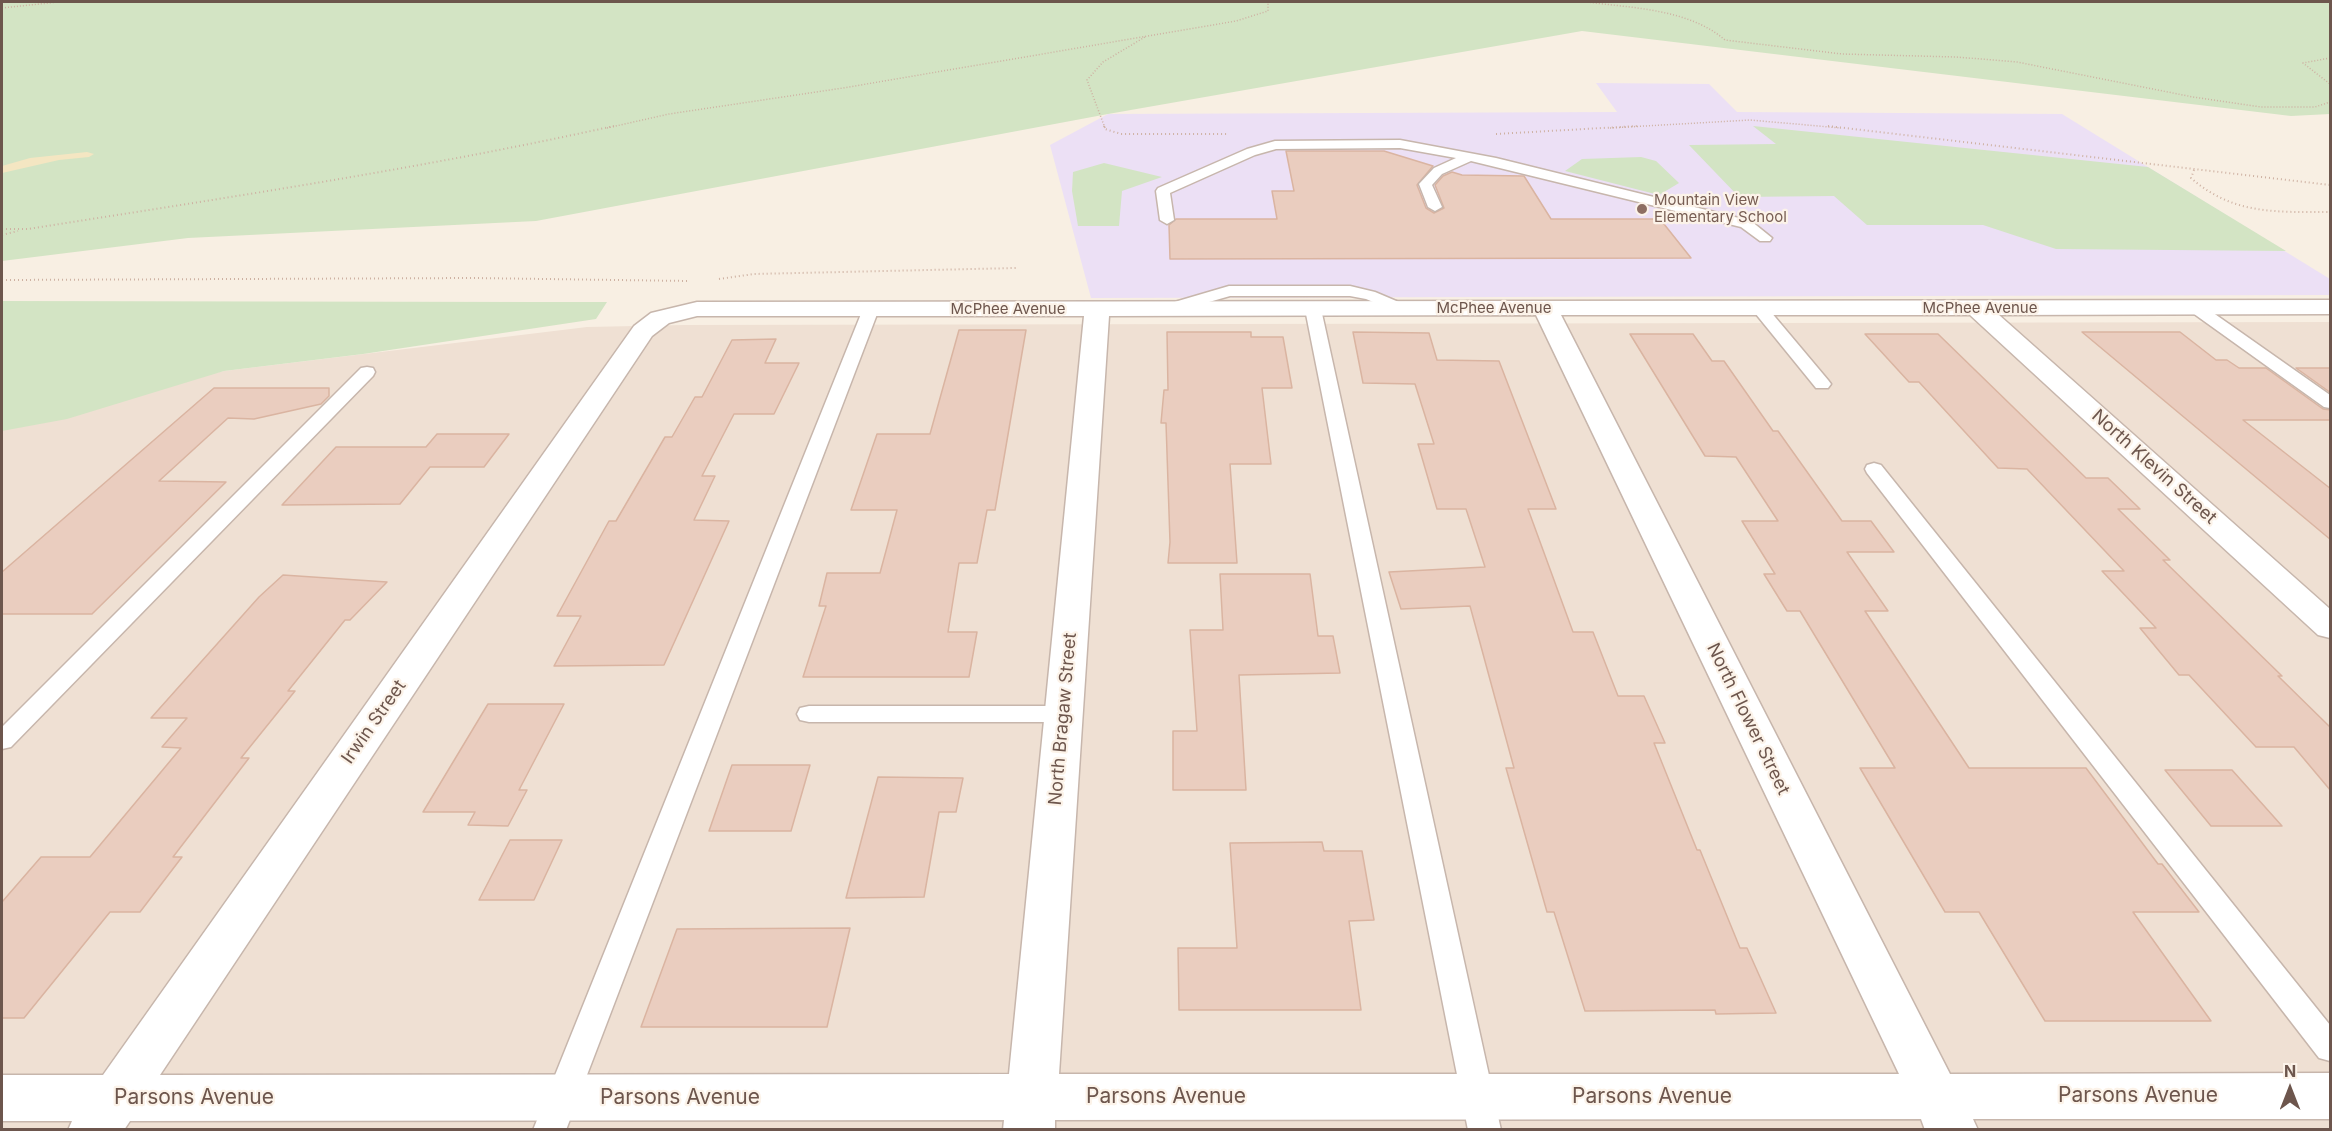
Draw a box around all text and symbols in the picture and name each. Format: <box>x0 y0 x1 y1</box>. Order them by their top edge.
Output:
place label: Mountain View Elementary School <box>1654 191 1787 226</box>
marker: Mountain View Elementary School <box>1635 202 1649 216</box>
street label: McPhee Avenue <box>1437 299 1551 317</box>
street label: McPhee Avenue <box>1923 299 2037 317</box>
street label: McPhee Avenue <box>951 300 1065 318</box>
street label: North Klevin Street <box>2087 405 2221 529</box>
street label: North Bragaw Street <box>1045 632 1081 806</box>
street label: North Flower Street <box>1702 640 1794 798</box>
street label: Irwin Street <box>337 676 411 768</box>
north arrow <box>2260 1059 2320 1119</box>
text: N <box>2284 1061 2296 1081</box>
street label: Parsons Avenue <box>2058 1083 2218 1109</box>
street label: Parsons Avenue <box>1086 1084 1246 1110</box>
street label: Parsons Avenue <box>1572 1084 1732 1110</box>
street label: Parsons Avenue <box>114 1085 274 1111</box>
street label: Parsons Avenue <box>600 1085 760 1111</box>

